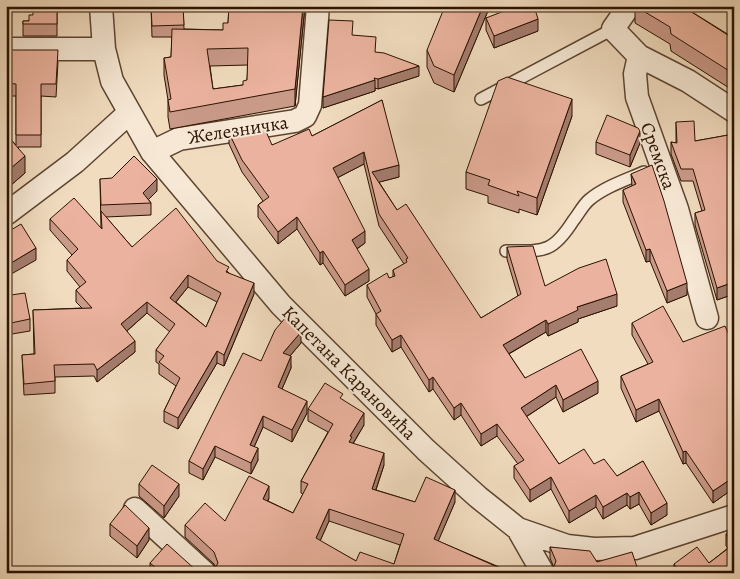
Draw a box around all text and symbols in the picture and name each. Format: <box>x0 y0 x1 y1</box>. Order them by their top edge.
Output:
street label: Железничка <box>186 109 290 151</box>
street label: Сремска <box>634 119 682 193</box>
street label: Капетана Карановића <box>276 300 422 446</box>

